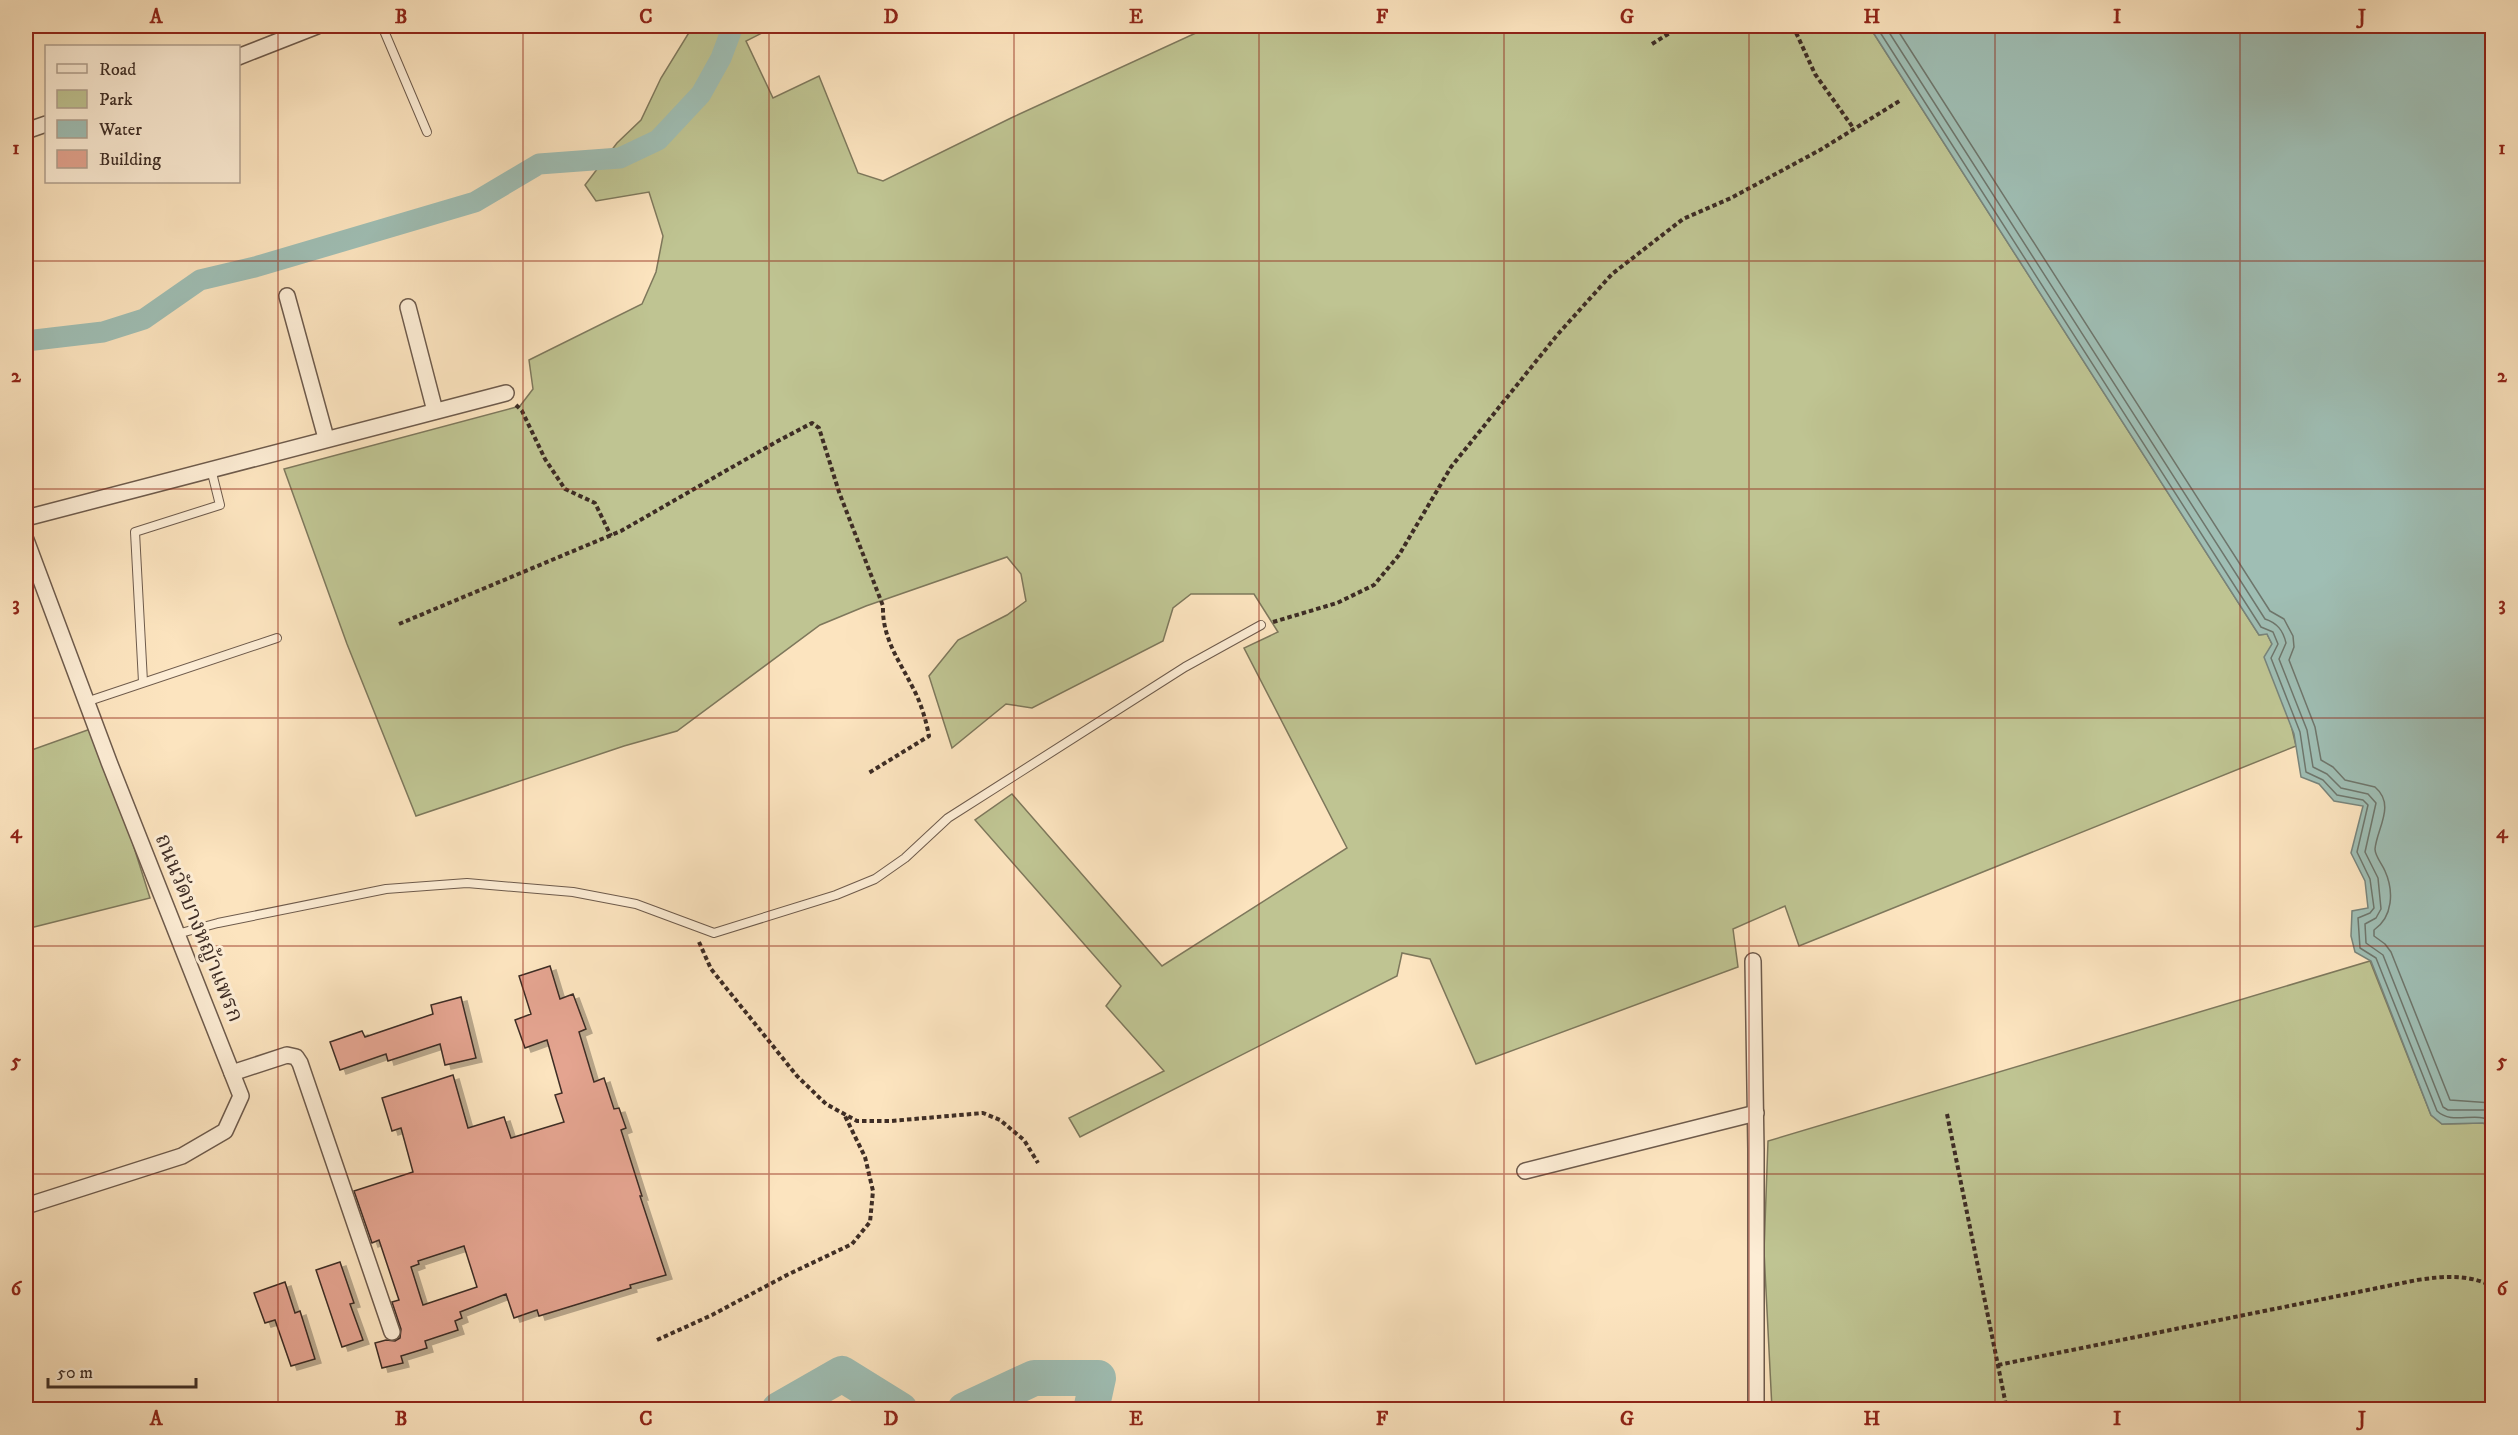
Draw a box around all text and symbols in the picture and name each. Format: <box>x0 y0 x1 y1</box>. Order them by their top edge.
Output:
text: A <box>149 5 164 30</box>
text: B <box>395 5 407 30</box>
text: C <box>639 5 653 30</box>
text: D <box>884 5 899 30</box>
text: E <box>1129 5 1143 30</box>
text: F <box>1376 5 1389 30</box>
text: G <box>1620 5 1634 30</box>
text: H <box>1864 5 1881 30</box>
text: I <box>2113 5 2121 30</box>
text: J <box>2356 5 2366 30</box>
legend <box>45 45 240 183</box>
text: Road <box>99 59 136 81</box>
text: Park <box>99 89 133 111</box>
text: Water <box>98 119 142 141</box>
text: 1 <box>12 136 20 161</box>
text: 1 <box>2498 136 2506 161</box>
text: Building <box>99 149 161 171</box>
text: 2 <box>11 364 22 389</box>
text: 2 <box>2497 364 2508 389</box>
text: 3 <box>12 592 20 617</box>
text: 3 <box>2498 592 2506 617</box>
text: 4 <box>10 820 23 845</box>
text: 4 <box>2496 820 2509 845</box>
street label: ถนนวัดบางหญ้าแพรก <box>149 830 249 1026</box>
text: 5 <box>10 1049 21 1074</box>
text: 5 <box>2496 1049 2507 1074</box>
text: 6 <box>11 1277 23 1302</box>
text: 6 <box>2497 1277 2509 1302</box>
scale bar <box>48 1351 196 1389</box>
text: 50 m <box>57 1362 93 1384</box>
text: A <box>149 1407 164 1432</box>
text: B <box>395 1407 407 1432</box>
text: C <box>639 1407 653 1432</box>
text: D <box>884 1407 899 1432</box>
text: E <box>1129 1407 1143 1432</box>
text: F <box>1376 1407 1389 1432</box>
text: G <box>1620 1407 1634 1432</box>
text: H <box>1864 1407 1881 1432</box>
text: I <box>2113 1407 2121 1432</box>
text: J <box>2356 1407 2366 1432</box>

